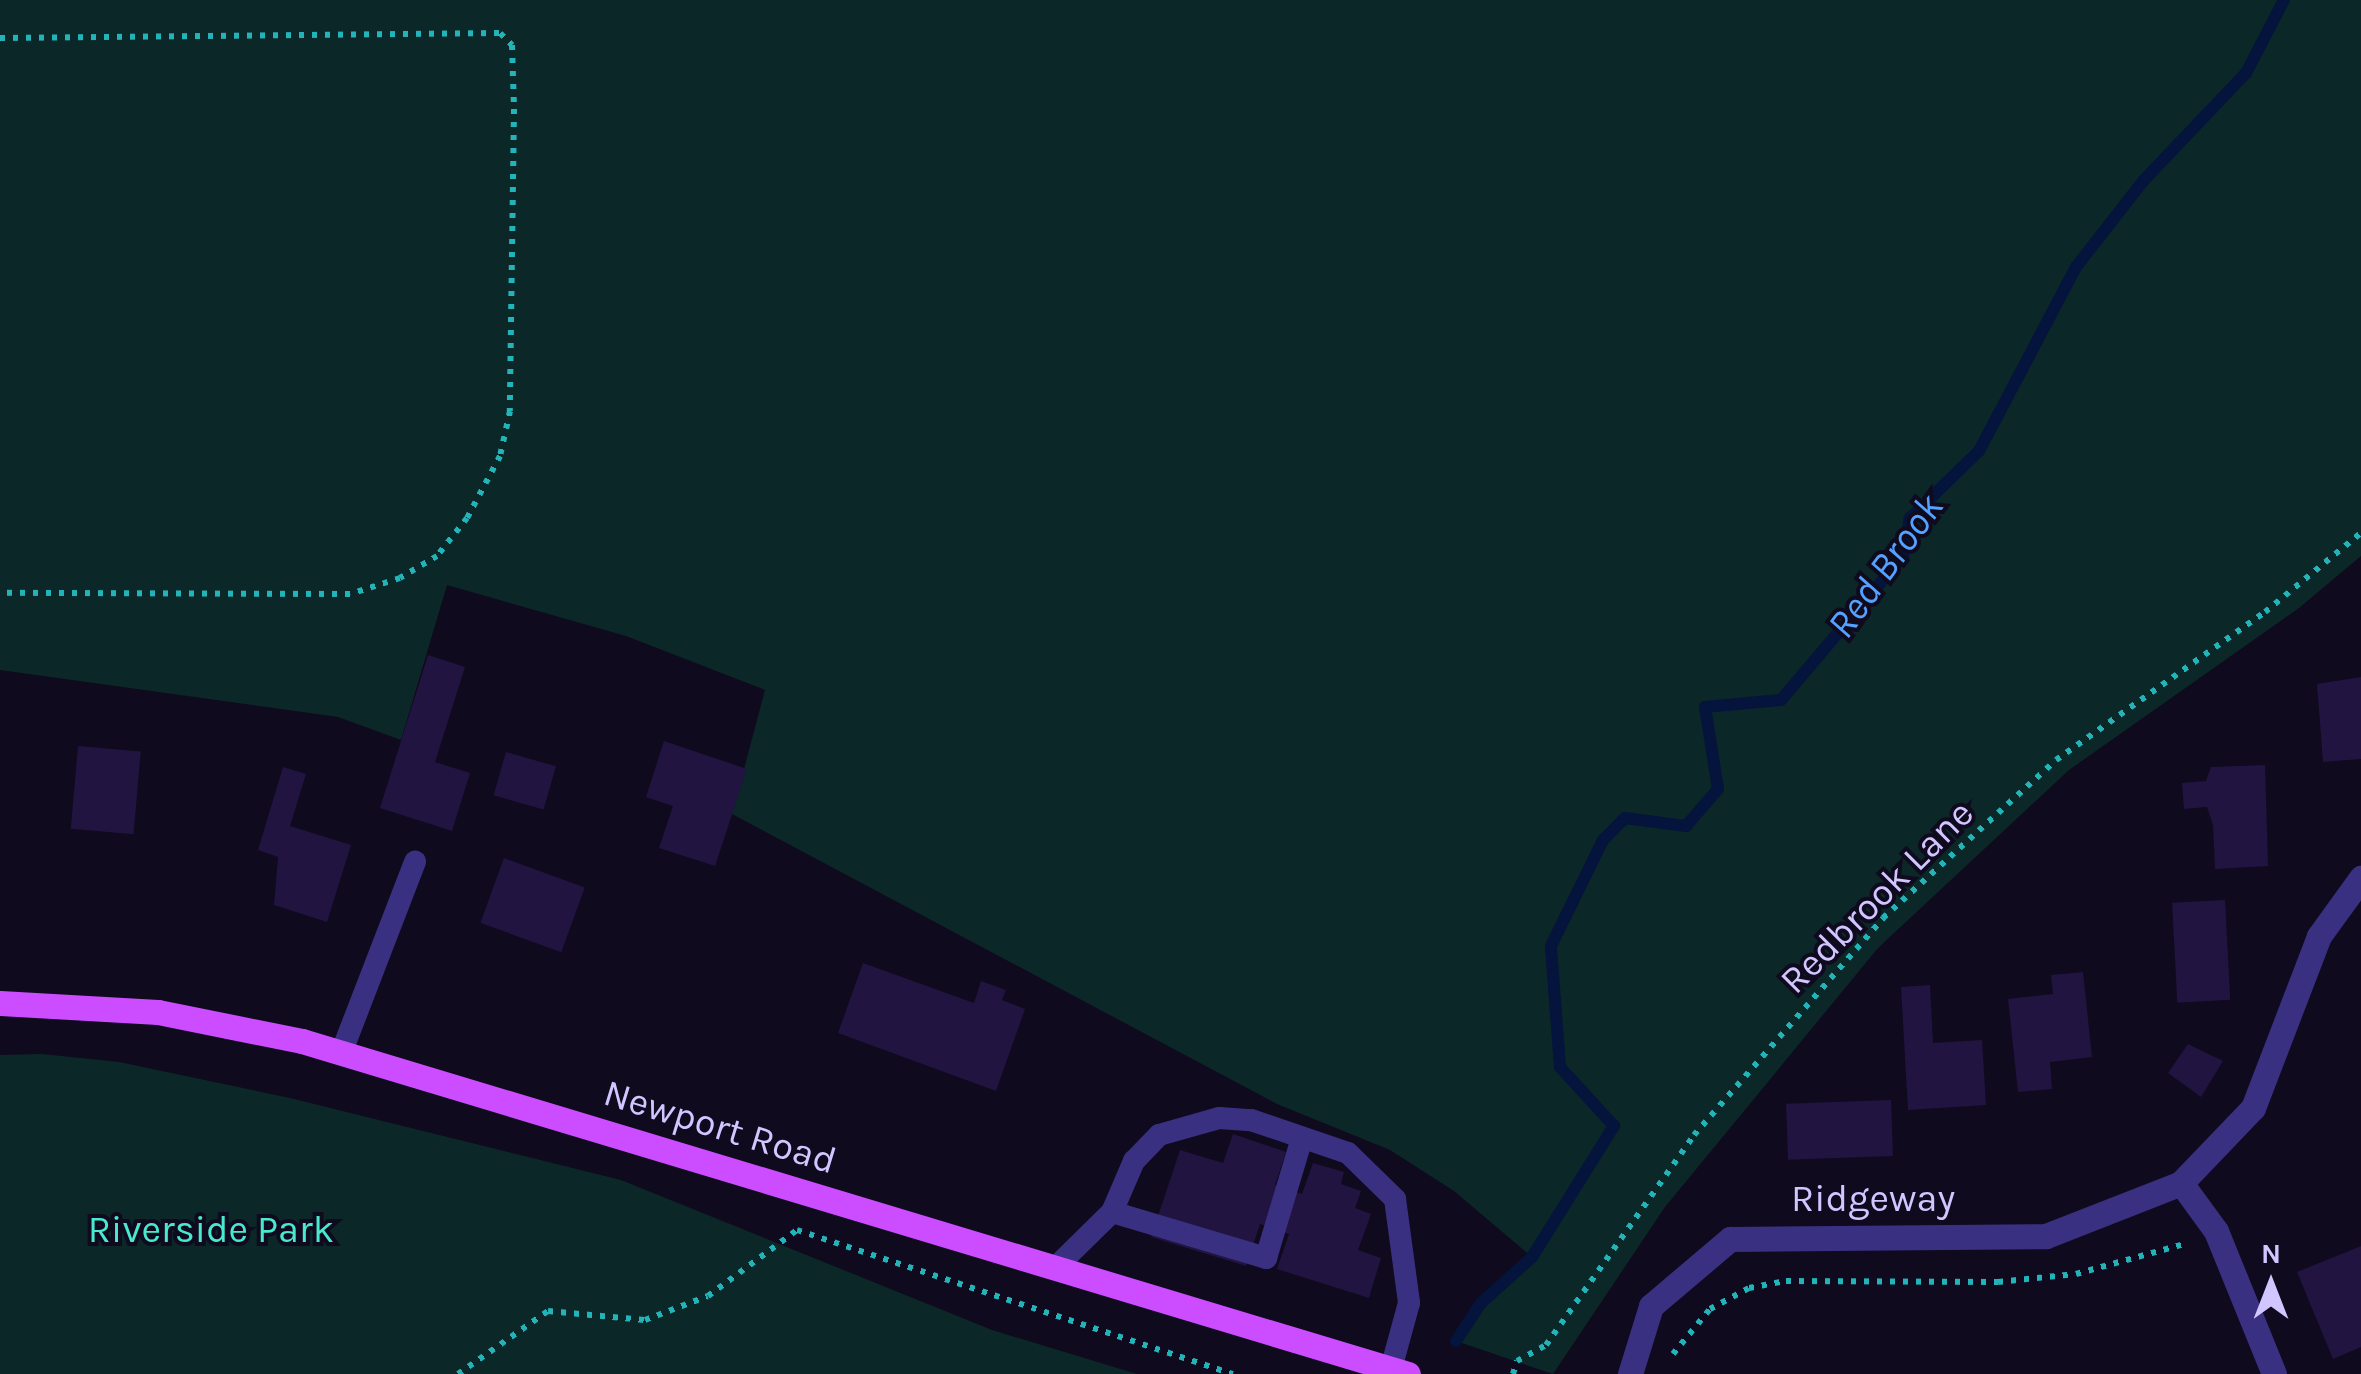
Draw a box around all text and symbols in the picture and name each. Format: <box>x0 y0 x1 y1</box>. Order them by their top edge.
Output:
water label: Red Brook <box>1817 485 1953 647</box>
street label: Redbrook Lane <box>1771 791 1983 1003</box>
street label: Newport Road <box>598 1070 842 1184</box>
street label: Ridgeway <box>1791 1176 1955 1222</box>
park label: Riverside Park <box>88 1207 334 1253</box>
north arrow <box>2221 1234 2321 1334</box>
text: N <box>2261 1237 2281 1270</box>

